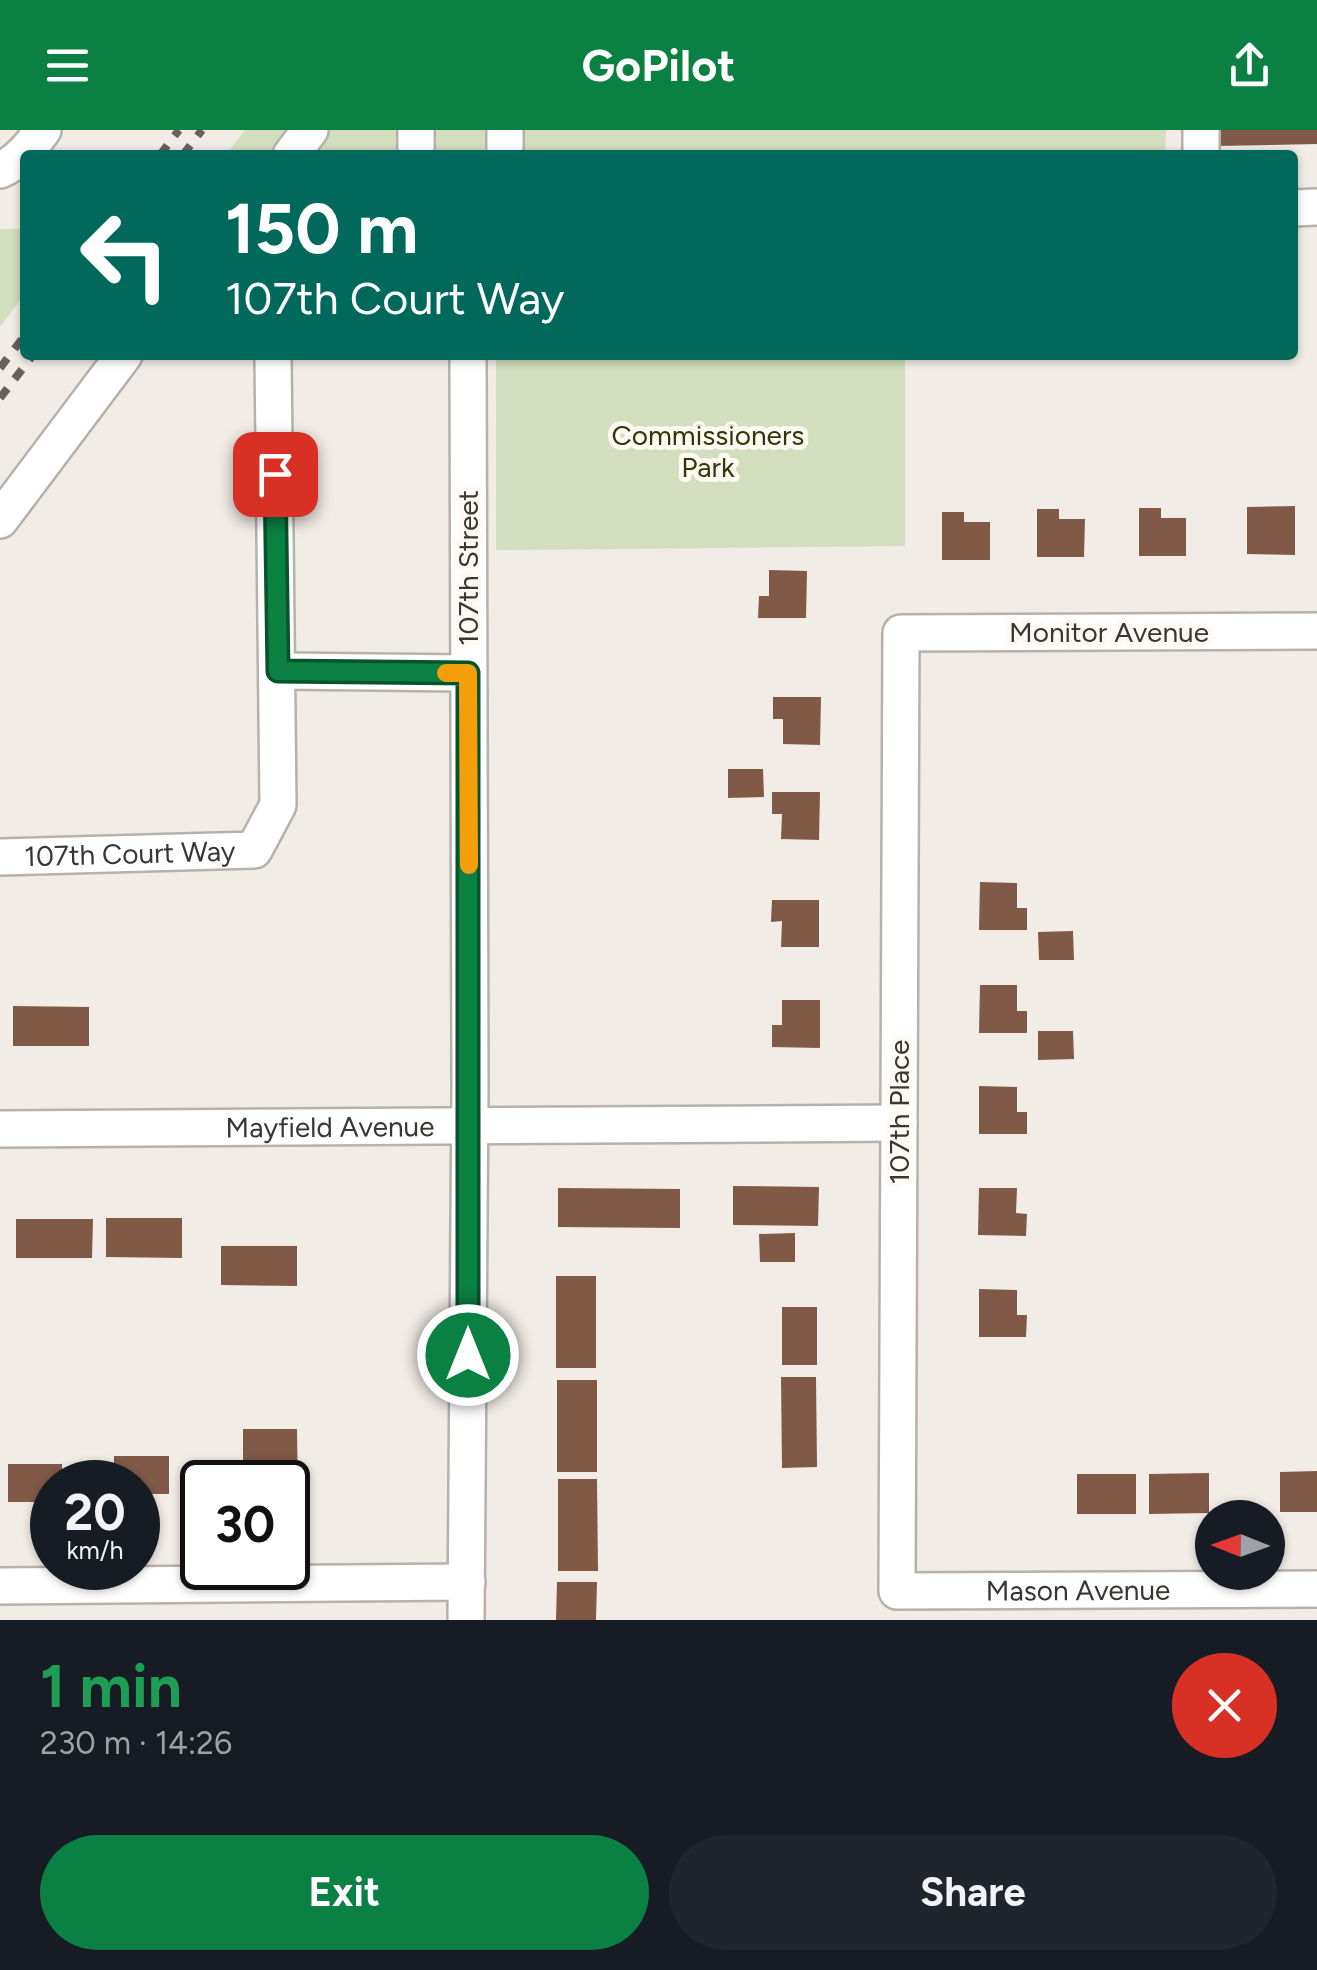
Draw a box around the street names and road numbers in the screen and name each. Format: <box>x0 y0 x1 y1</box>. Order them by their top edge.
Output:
street label: 107th Street <box>451 490 485 646</box>
street label: Monitor Avenue <box>1009 615 1209 649</box>
street label: 107th Court Way <box>24 834 236 873</box>
street label: 107th Place <box>882 1040 916 1184</box>
street label: Mayfield Avenue <box>225 1109 435 1144</box>
street label: Mason Avenue <box>986 1573 1170 1608</box>

